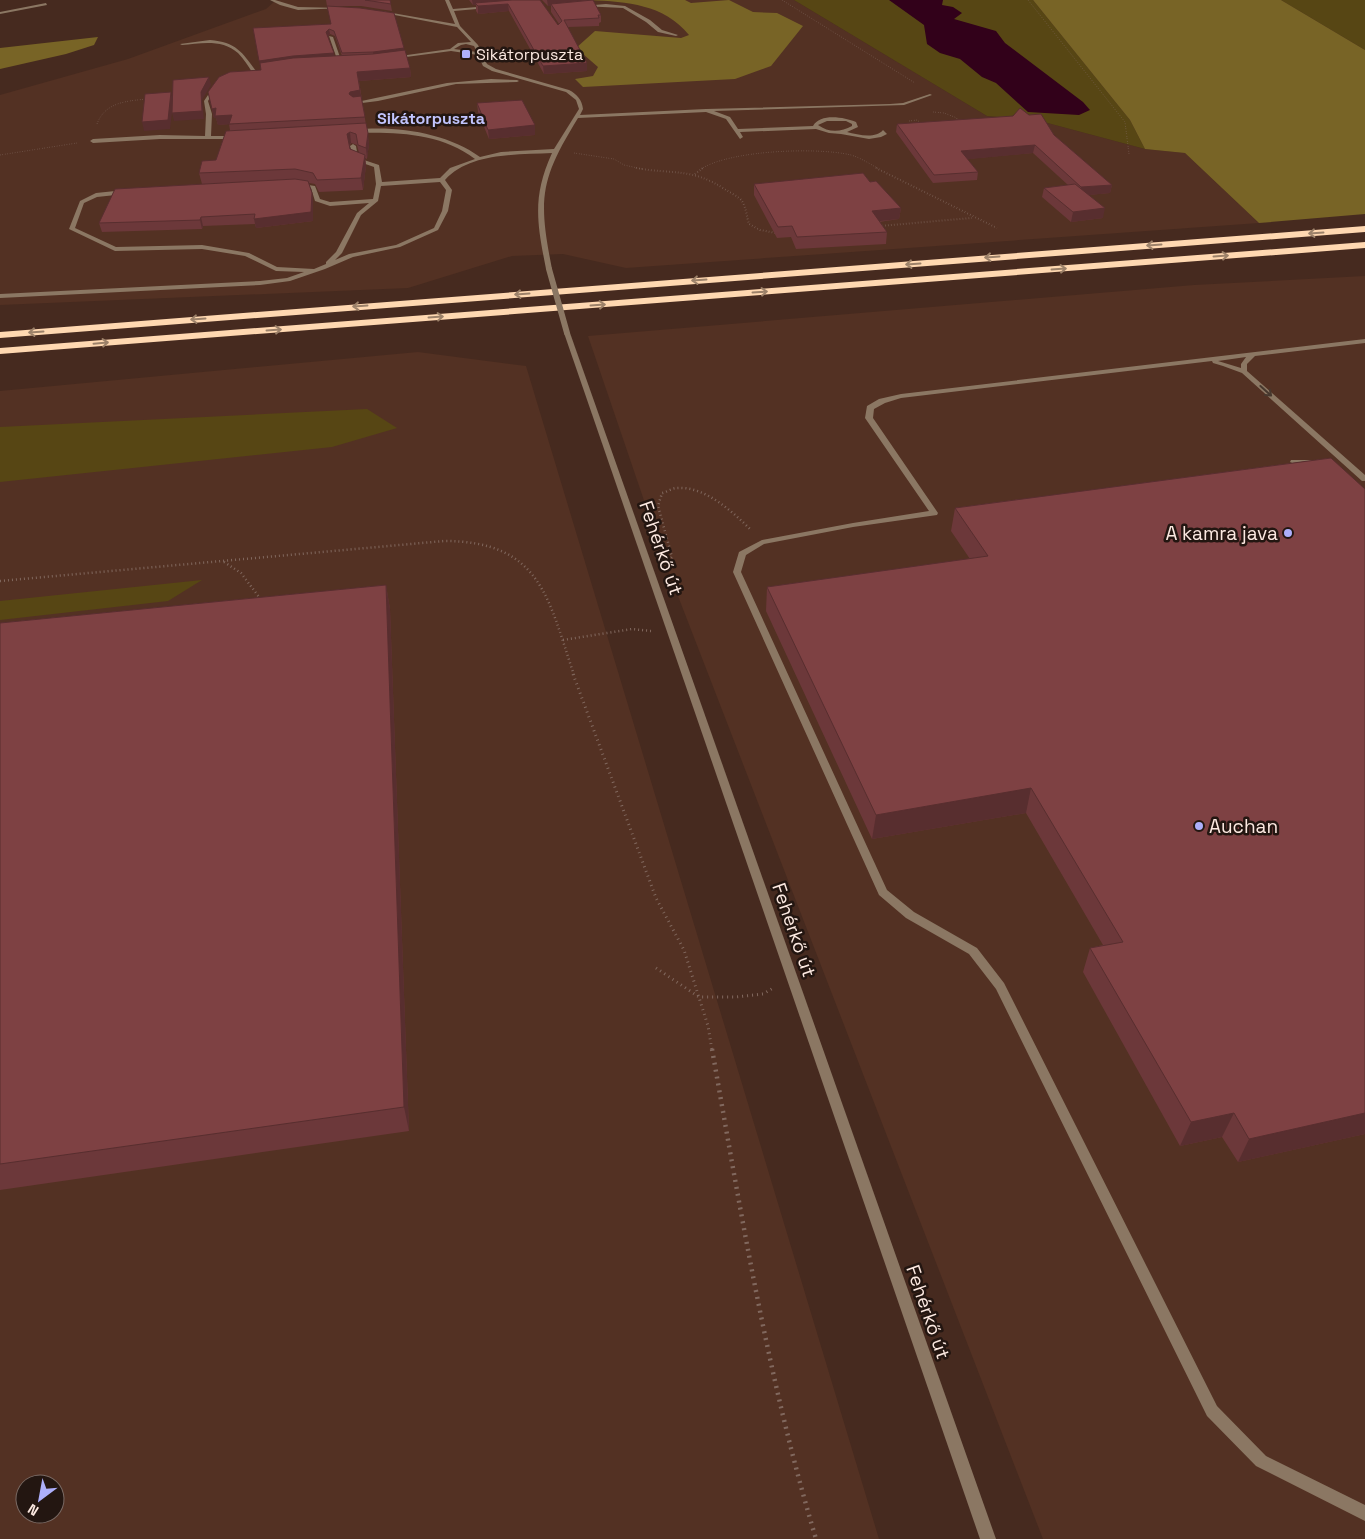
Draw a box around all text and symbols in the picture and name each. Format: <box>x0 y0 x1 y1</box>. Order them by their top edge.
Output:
place label: Sikátorpuszta <box>476 44 583 65</box>
marker: Sikátorpuszta <box>460 48 472 60</box>
district label: Sikátorpuszta <box>377 108 485 129</box>
one-way arrow <box>1309 228 1325 237</box>
one-way arrow <box>1147 240 1163 250</box>
one-way arrow <box>1212 251 1228 261</box>
one-way arrow <box>985 253 1001 262</box>
one-way arrow <box>905 259 921 268</box>
one-way arrow <box>1050 264 1066 273</box>
one-way arrow <box>691 275 707 285</box>
one-way arrow <box>752 287 768 297</box>
one-way arrow <box>514 289 530 299</box>
one-way arrow <box>590 300 606 309</box>
one-way arrow <box>352 302 368 311</box>
one-way arrow <box>428 313 444 322</box>
one-way arrow <box>190 314 206 324</box>
one-way arrow <box>266 325 282 335</box>
one-way arrow <box>28 327 44 336</box>
one-way arrow <box>93 339 109 348</box>
one-way arrow <box>1259 385 1272 396</box>
street label: Fehérkő út <box>633 498 689 598</box>
place label: A kamra java <box>1165 521 1278 546</box>
marker: A kamra java <box>1282 527 1294 539</box>
place label: Auchan <box>1209 814 1278 839</box>
marker: Auchan <box>1193 820 1205 832</box>
street label: Fehérkő út <box>766 880 822 980</box>
street label: Fehérkő út <box>900 1262 956 1362</box>
north arrow <box>15 1474 65 1524</box>
text: N <box>24 1500 42 1520</box>

